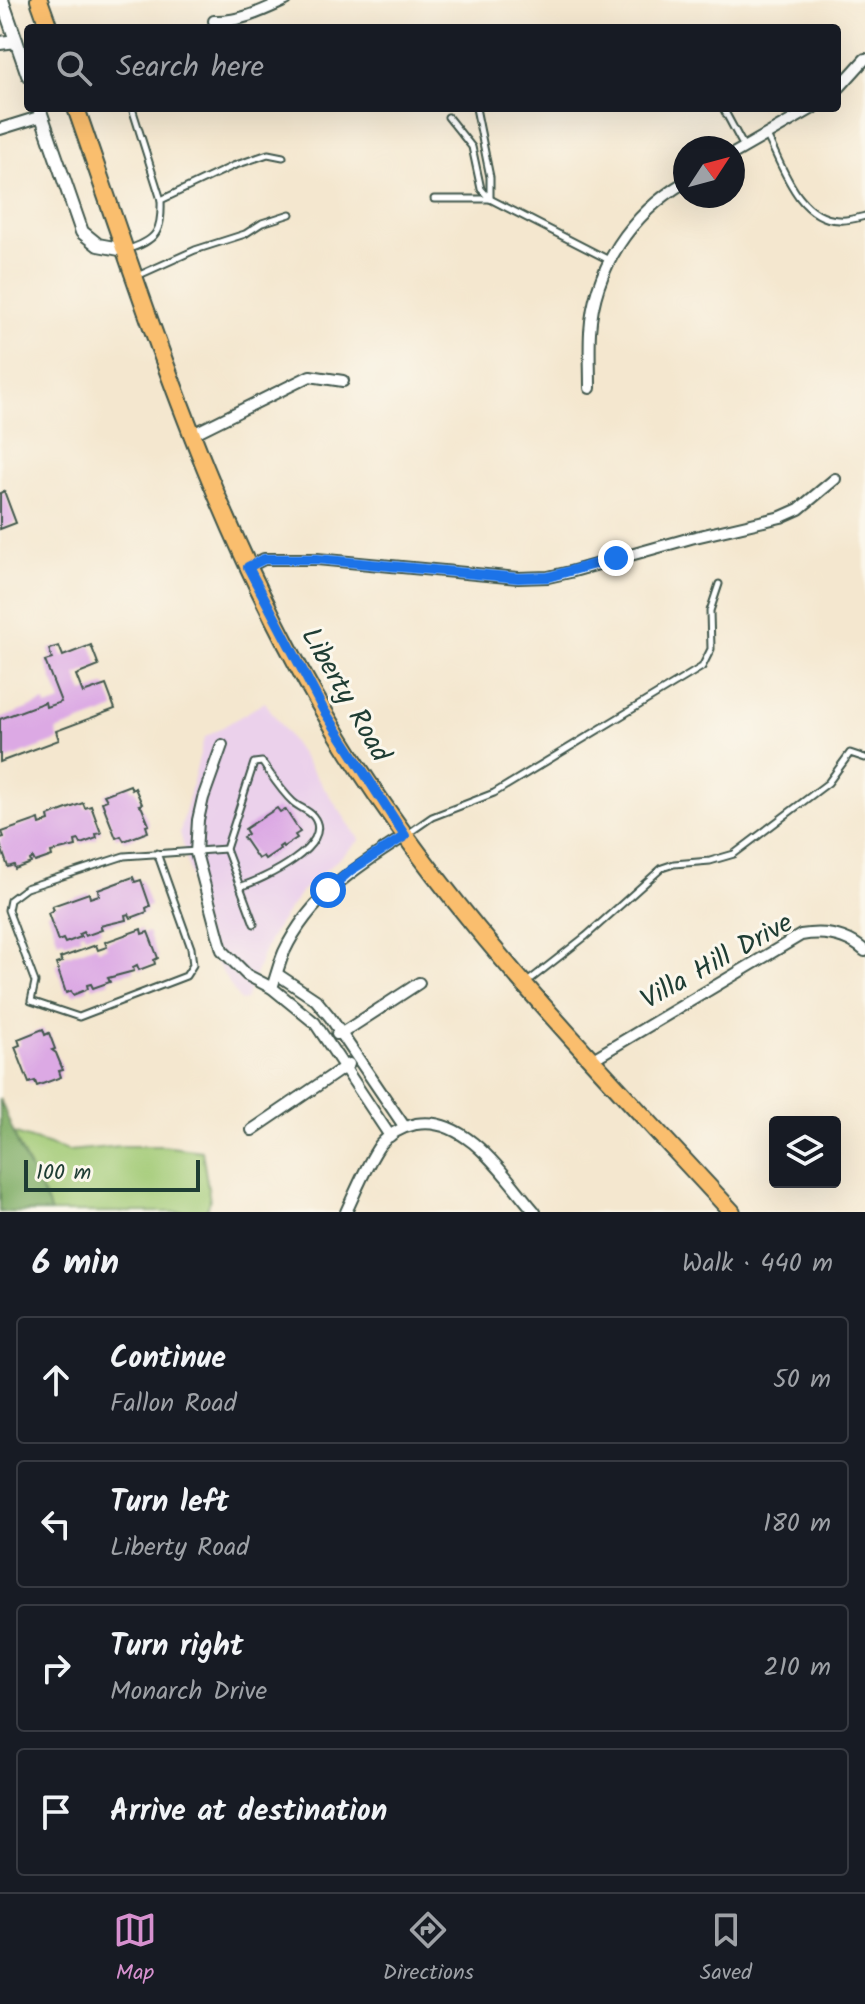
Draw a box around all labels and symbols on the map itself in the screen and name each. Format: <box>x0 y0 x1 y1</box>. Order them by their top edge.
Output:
north arrow <box>673 136 745 208</box>
route end <box>598 540 634 576</box>
street label: Liberty Road <box>288 619 402 772</box>
route start <box>310 872 346 908</box>
street label: Villa Hill Drive <box>633 901 802 1023</box>
scale bar <box>24 1156 200 1192</box>

